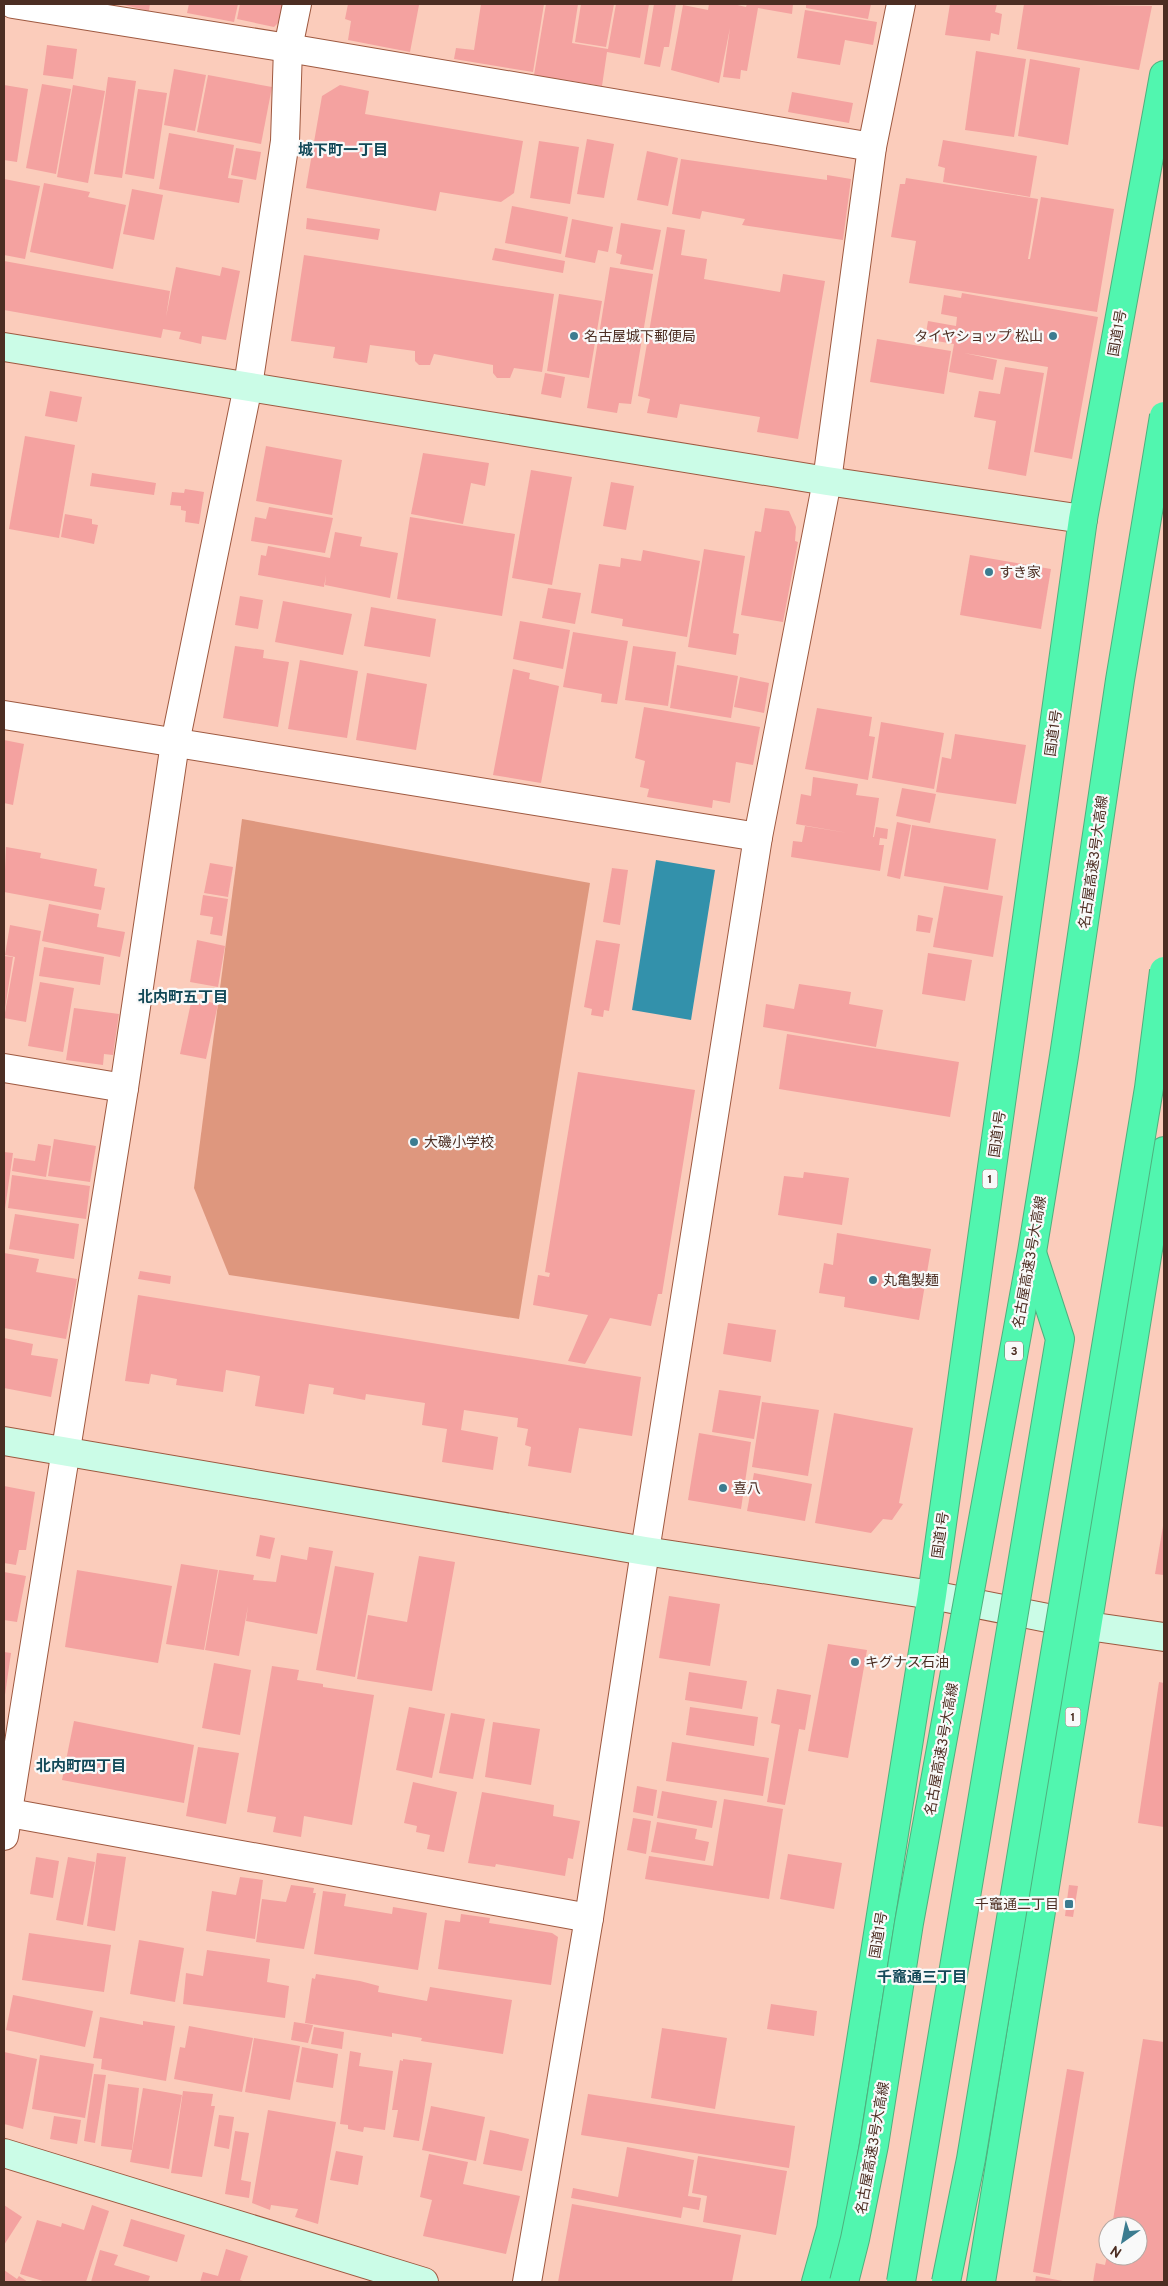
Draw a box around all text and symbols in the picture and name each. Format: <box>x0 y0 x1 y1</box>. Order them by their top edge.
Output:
district label: 城下町一丁目 <box>298 141 388 161</box>
street label: 国道1号 <box>1106 309 1131 358</box>
place label: 名古屋城下郵便局 <box>584 329 696 346</box>
place label: タイヤショップ 松山 <box>914 329 1043 346</box>
marker: 名古屋城下郵便局 <box>568 330 580 342</box>
marker: タイヤショップ 松山 <box>1047 330 1059 342</box>
place label: すき家 <box>999 565 1041 582</box>
marker: すき家 <box>983 566 995 578</box>
street label: 国道1号 <box>1043 709 1066 758</box>
street label: 名古屋高速3号大高線 <box>1077 794 1112 930</box>
district label: 北内町五丁目 <box>138 989 228 1008</box>
street label: 国道1号 <box>987 1110 1010 1159</box>
place label: 大磯小学校 <box>424 1135 494 1152</box>
marker: 大磯小学校 <box>408 1136 420 1148</box>
road number: 1 <box>982 1170 998 1188</box>
street label: 名古屋高速3号大高線 <box>1010 1195 1051 1330</box>
place label: 丸亀製麺 <box>883 1273 939 1290</box>
marker: 丸亀製麺 <box>867 1274 879 1286</box>
road number: 3 <box>1005 1342 1023 1360</box>
place label: 喜八 <box>733 1481 761 1498</box>
marker: 喜八 <box>717 1482 729 1494</box>
street label: 国道1号 <box>930 1511 953 1560</box>
place label: キグナス石油 <box>865 1655 949 1672</box>
marker: キグナス石油 <box>849 1656 861 1668</box>
street label: 名古屋高速3号大高線 <box>922 1682 963 1817</box>
road number: 1 <box>1066 1708 1080 1726</box>
district label: 北内町四丁目 <box>36 1758 126 1777</box>
place label: 千竈通二丁目 <box>975 1897 1059 1914</box>
marker: 千竈通二丁目 <box>1063 1898 1075 1910</box>
street label: 国道1号 <box>867 1911 892 1960</box>
district label: 千竈通三丁目 <box>877 1969 967 1988</box>
street label: 名古屋高速3号大高線 <box>853 2081 894 2216</box>
north arrow <box>1098 2216 1148 2266</box>
text: N <box>1108 2241 1126 2261</box>

